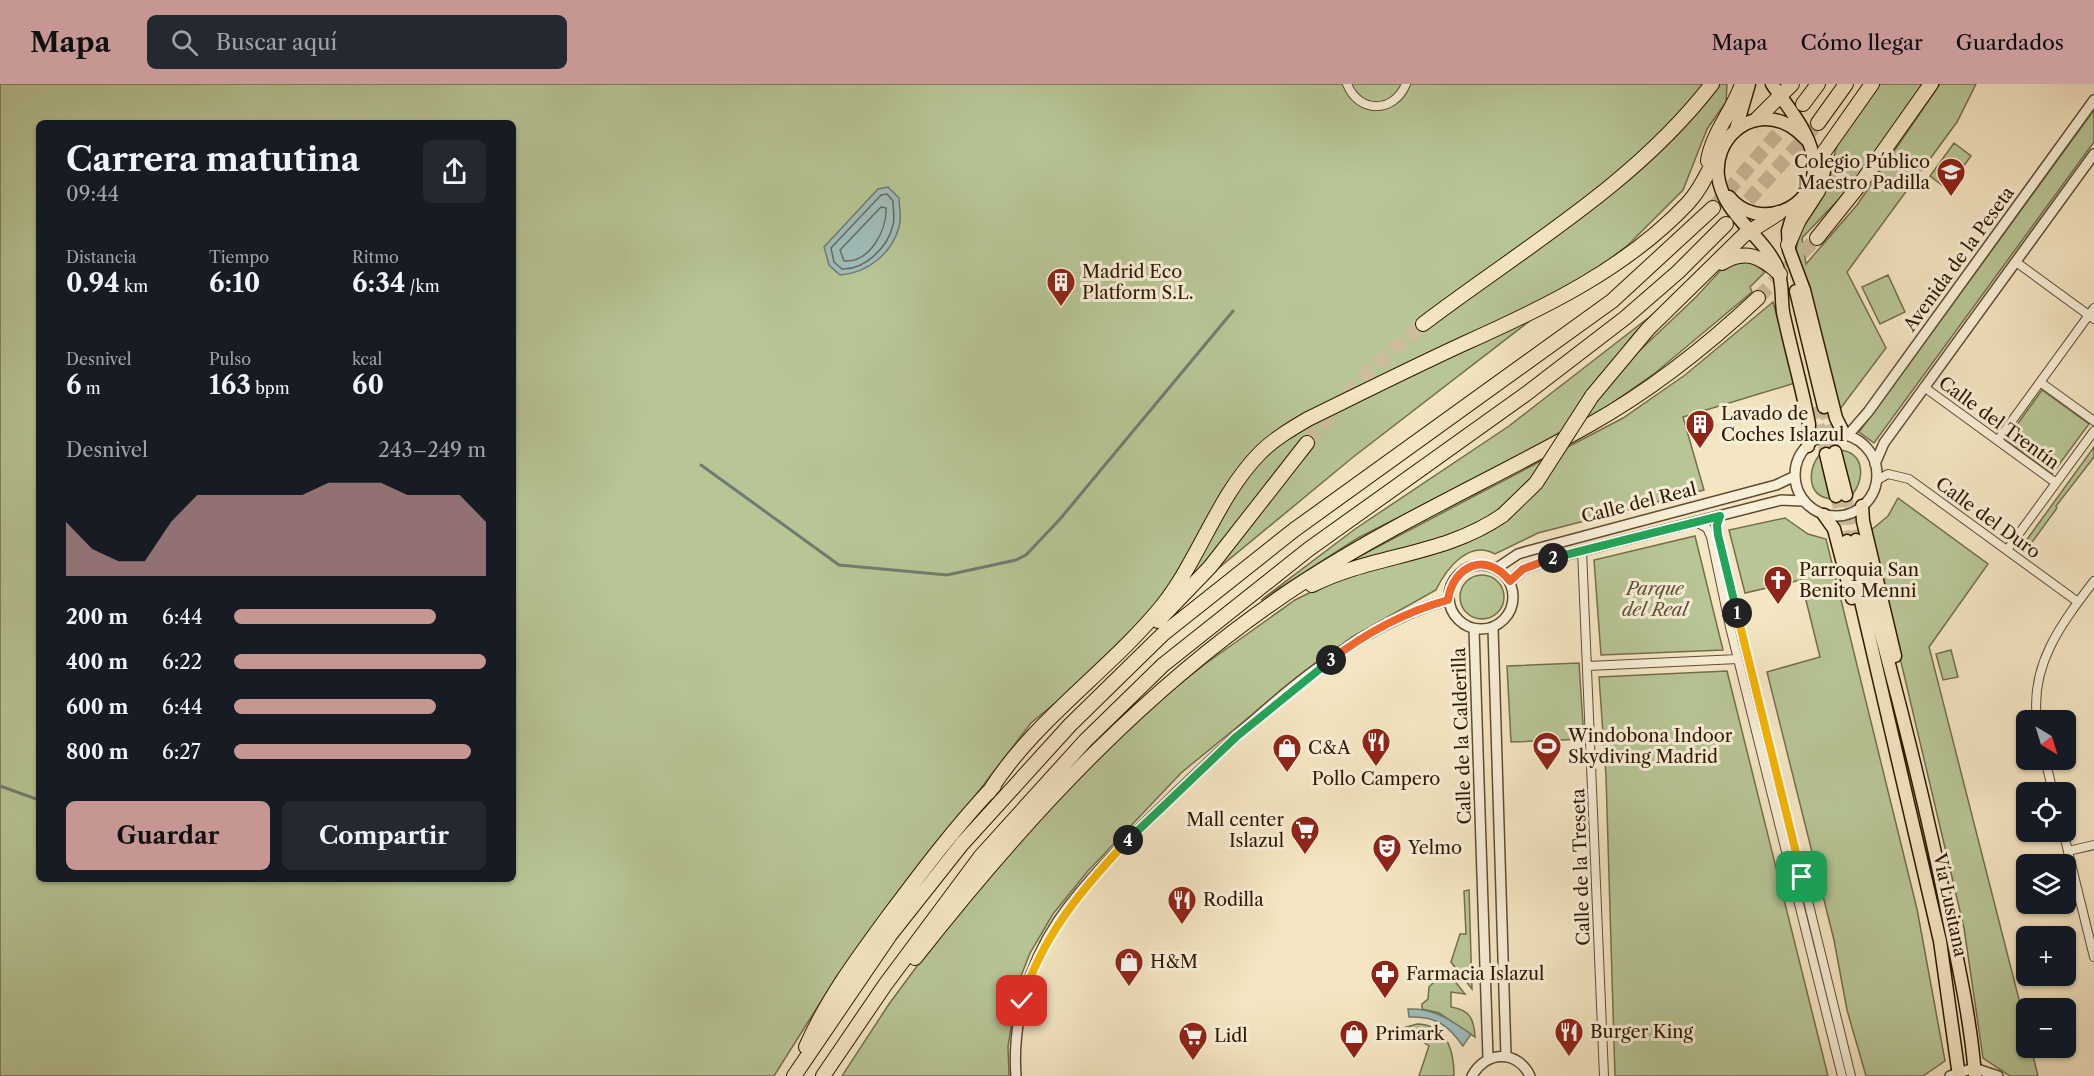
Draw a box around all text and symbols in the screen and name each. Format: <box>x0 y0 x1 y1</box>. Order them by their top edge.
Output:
search box <box>147 15 567 69</box>
text: Mapa <box>30 25 111 59</box>
icon: search <box>168 26 201 59</box>
text: Buscar aquí <box>216 29 337 56</box>
text: Mapa <box>1711 30 1768 55</box>
text: Cómo llegar <box>1801 30 1923 55</box>
text: Guardados <box>1956 30 2064 55</box>
text: Carrera matutina <box>66 139 360 180</box>
button: share <box>423 140 486 203</box>
place label: Colegio Público Maestro Padilla <box>1794 151 1930 194</box>
school or university icon: Colegio Público Maestro Padilla <box>1935 156 1967 198</box>
text: 09:44 <box>66 182 119 206</box>
street label: Avenida de la Peseta <box>1898 182 2019 337</box>
text: Distancia <box>66 247 137 267</box>
text: Tiempo <box>209 247 269 267</box>
text: Ritmo <box>352 247 399 267</box>
place label: Madrid Eco Platform S.L. <box>1082 261 1193 304</box>
building icon: Madrid Eco Platform S.L. <box>1045 266 1077 308</box>
text: 0.94 <box>66 267 120 299</box>
text: 6:10 <box>209 267 260 299</box>
text: 6:34 <box>352 267 405 299</box>
text: km <box>120 276 148 296</box>
text: /km <box>405 276 440 296</box>
text: Desnivel <box>66 349 132 369</box>
text: Pulso <box>209 349 251 369</box>
text: kcal <box>352 349 382 369</box>
text: 6 <box>66 369 82 401</box>
text: 163 <box>209 369 251 401</box>
text: 60 <box>352 369 384 401</box>
street label: Calle del Trentín <box>1934 372 2064 474</box>
text: m <box>82 378 101 398</box>
text: bpm <box>251 378 290 398</box>
place label: Lavado de Coches Islazul <box>1721 403 1844 446</box>
building icon: Lavado de Coches Islazul <box>1684 408 1716 450</box>
text: Desnivel <box>66 438 148 462</box>
text: 243–249 m <box>378 438 486 462</box>
street label: Calle del Duro <box>1931 473 2045 563</box>
street label: Calle del Real <box>1579 478 1699 528</box>
pin: 2 <box>1538 543 1568 573</box>
text: 2 <box>1548 548 1558 568</box>
place label: Parroquia San Benito Menni <box>1799 559 1919 602</box>
church icon: Parroquia San Benito Menni <box>1762 564 1794 606</box>
park label: Parque del Real <box>1622 578 1690 621</box>
pin: 1 <box>1722 598 1752 628</box>
text: 1 <box>1733 603 1741 623</box>
text: 200 m <box>66 605 128 629</box>
text: 6:44 <box>162 605 202 629</box>
pin: 3 <box>1316 645 1346 675</box>
street label: Calle de la Calderilla <box>1448 647 1476 825</box>
text: 400 m <box>66 650 128 674</box>
text: 6:22 <box>162 650 202 674</box>
text: 3 <box>1326 650 1336 670</box>
text: 600 m <box>66 695 128 719</box>
text: 6:44 <box>162 695 202 719</box>
north arrow <box>2016 710 2076 770</box>
map controls <box>2016 710 2076 1058</box>
place label: Windobona Indoor Skydiving Madrid <box>1567 725 1733 768</box>
restaurant icon: Pollo Campero <box>1360 726 1392 768</box>
sports icon: Windobona Indoor Skydiving Madrid <box>1531 730 1563 772</box>
shop icon: C&A <box>1271 732 1303 774</box>
place label: C&A <box>1308 737 1351 759</box>
text: 800 m <box>66 740 129 764</box>
text: 6:27 <box>162 740 201 764</box>
place label: Pollo Campero <box>1312 768 1440 790</box>
button: locate <box>2016 782 2076 842</box>
street label: Calle de la Treseta <box>1567 788 1595 946</box>
button: Guardar <box>66 801 270 870</box>
button: Compartir <box>282 801 486 870</box>
place label: Mall center Islazul <box>1186 809 1284 852</box>
supermarket icon: Mall center Islazul <box>1289 814 1321 856</box>
pin: 4 <box>1113 825 1143 855</box>
text: 4 <box>1123 830 1133 850</box>
theatre icon: Yelmo <box>1371 832 1403 874</box>
place label: Yelmo <box>1407 837 1462 859</box>
street label: Vía Lusitana <box>1928 850 1972 959</box>
pin <box>1776 851 1827 902</box>
button: layers <box>2016 854 2076 914</box>
icon: arrive <box>1785 860 1818 893</box>
restaurant icon: Rodilla <box>1166 884 1198 926</box>
place label: Rodilla <box>1203 889 1264 911</box>
button: + <box>2016 926 2076 986</box>
shop icon: H&M <box>1113 946 1145 988</box>
place label: H&M <box>1150 951 1198 973</box>
pharmacy icon: Farmacia Islazul <box>1369 958 1401 1000</box>
place label: Farmacia Islazul <box>1406 963 1544 985</box>
pin <box>996 975 1047 1026</box>
icon: check <box>1005 984 1038 1017</box>
button: − <box>2016 998 2076 1058</box>
restaurant icon: Burger King <box>1553 1016 1585 1058</box>
shop icon: Primark <box>1338 1018 1370 1060</box>
supermarket icon: Lidl <box>1177 1020 1209 1062</box>
place label: Burger King <box>1590 1021 1693 1043</box>
place label: Primark <box>1375 1023 1446 1045</box>
place label: Lidl <box>1214 1025 1248 1047</box>

